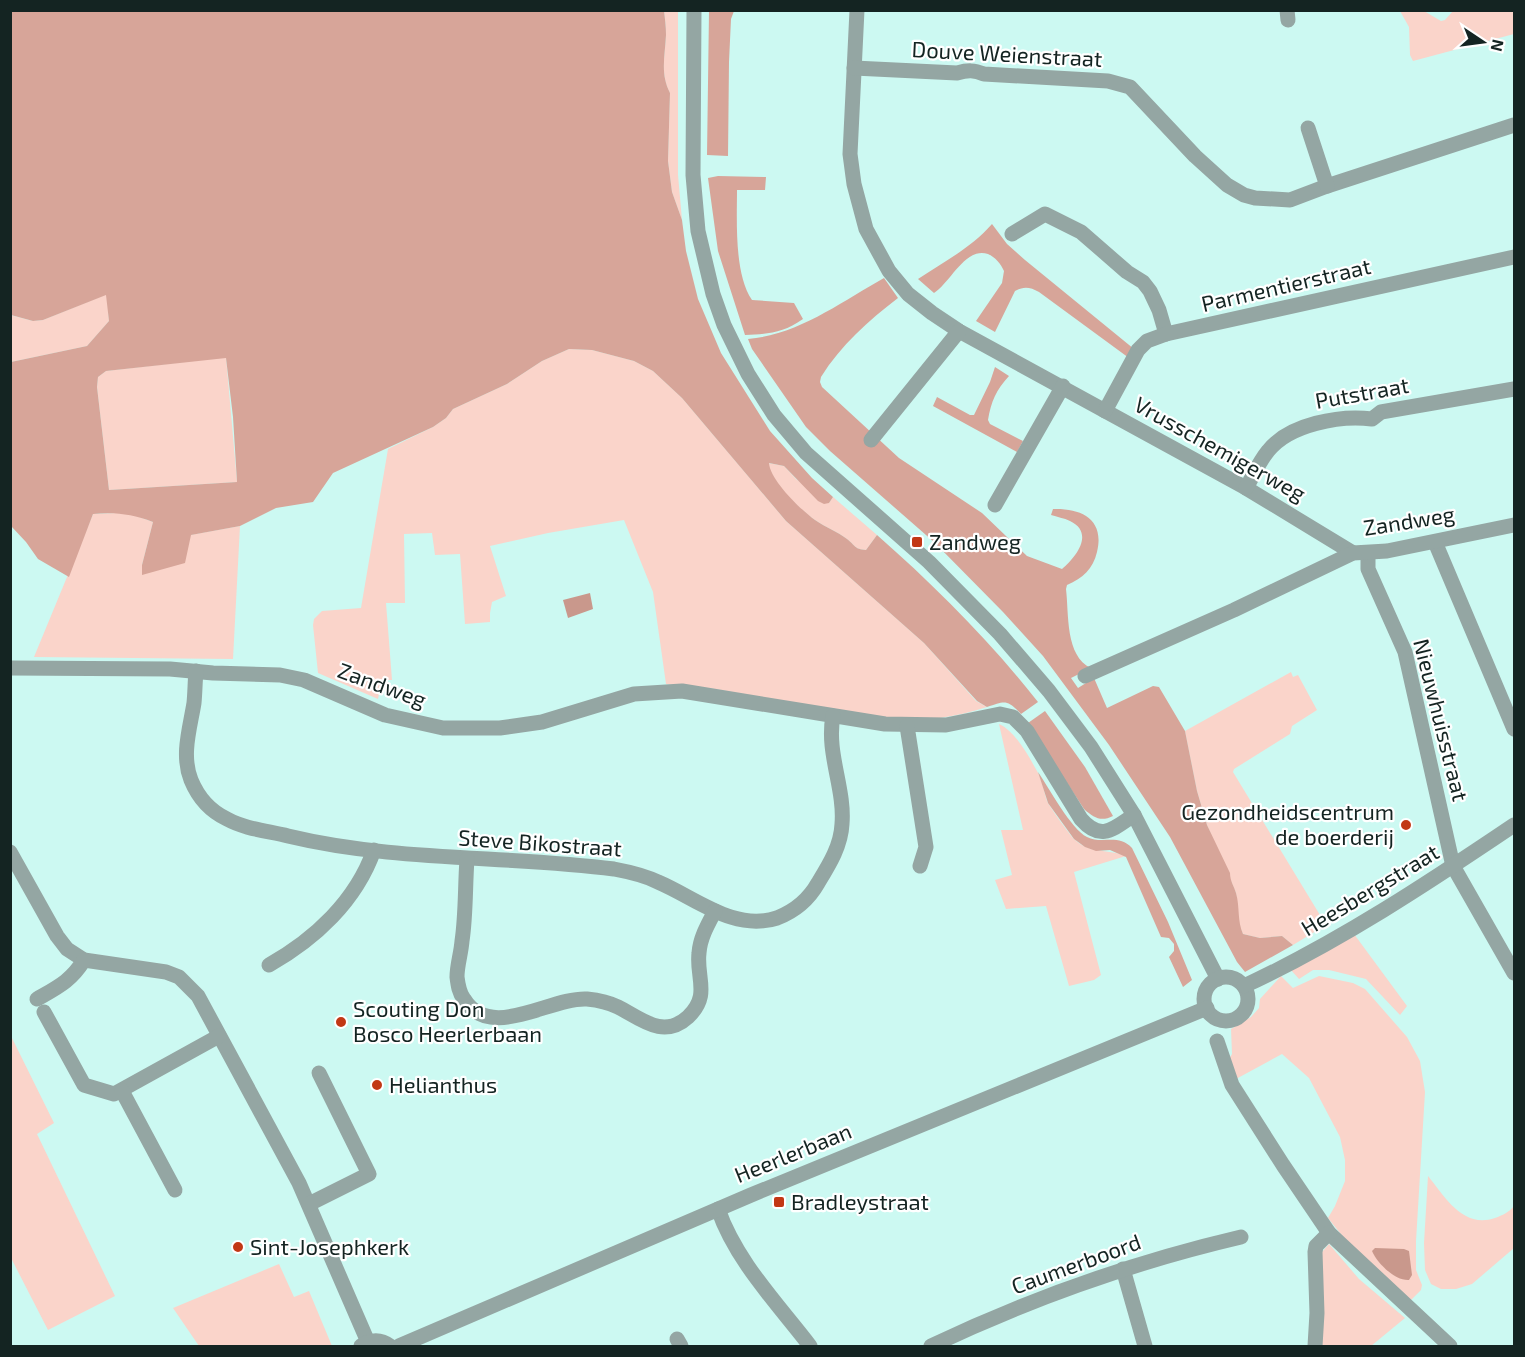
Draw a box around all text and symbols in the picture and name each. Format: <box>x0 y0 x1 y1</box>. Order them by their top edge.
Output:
north arrow <box>1453 12 1513 72</box>
street label: Douve Weienstraat <box>911 35 1103 71</box>
text: N <box>1488 38 1509 53</box>
street label: Parmentierstraat <box>1199 252 1373 316</box>
street label: Putstraat <box>1313 371 1411 413</box>
street label: Vrusschemigerweg <box>1130 390 1311 506</box>
street label: Zandweg <box>1361 500 1456 540</box>
place label: Zandweg <box>929 528 1021 554</box>
marker: Zandweg <box>910 535 924 549</box>
street label: Nieuwhuisstraat <box>1409 636 1475 804</box>
street label: Zandweg <box>335 656 430 712</box>
place label: Gezondheidscentrum de boerderij <box>1181 798 1394 850</box>
marker: Gezondheidscentrum de boerderij <box>1399 818 1413 832</box>
street label: Steve Bikostraat <box>457 823 623 861</box>
street label: Heesbergstraat <box>1296 838 1443 940</box>
place label: Scouting Don Bosco Heerlerbaan <box>353 995 542 1046</box>
marker: Scouting Don Bosco Heerlerbaan <box>334 1015 348 1029</box>
place label: Helianthus <box>389 1071 497 1097</box>
marker: Helianthus <box>370 1078 384 1092</box>
street label: Heerlerbaan <box>730 1117 855 1187</box>
place label: Bradleystraat <box>791 1188 929 1214</box>
marker: Bradleystraat <box>772 1195 786 1209</box>
street label: Caumerboord <box>1007 1228 1144 1299</box>
place label: Sint-Josephkerk <box>250 1233 409 1259</box>
marker: Sint-Josephkerk <box>231 1240 245 1254</box>

